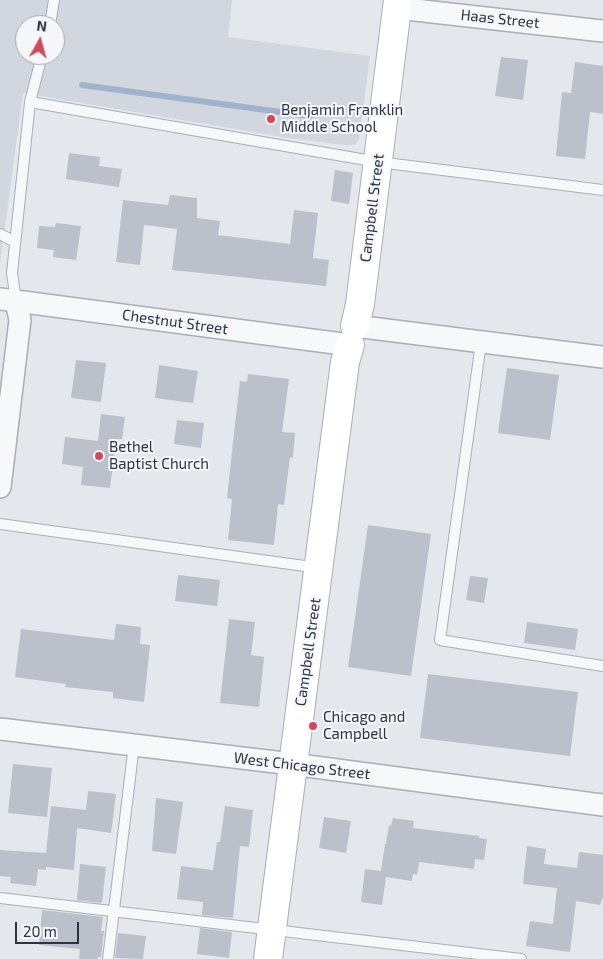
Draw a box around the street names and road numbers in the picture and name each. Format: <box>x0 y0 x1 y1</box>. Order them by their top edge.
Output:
street label: Haas Street <box>460 6 540 32</box>
street label: Campbell Street <box>356 153 388 263</box>
street label: Chestnut Street <box>121 306 229 338</box>
street label: Campbell Street <box>291 597 325 707</box>
street label: West Chicago Street <box>233 749 371 783</box>

